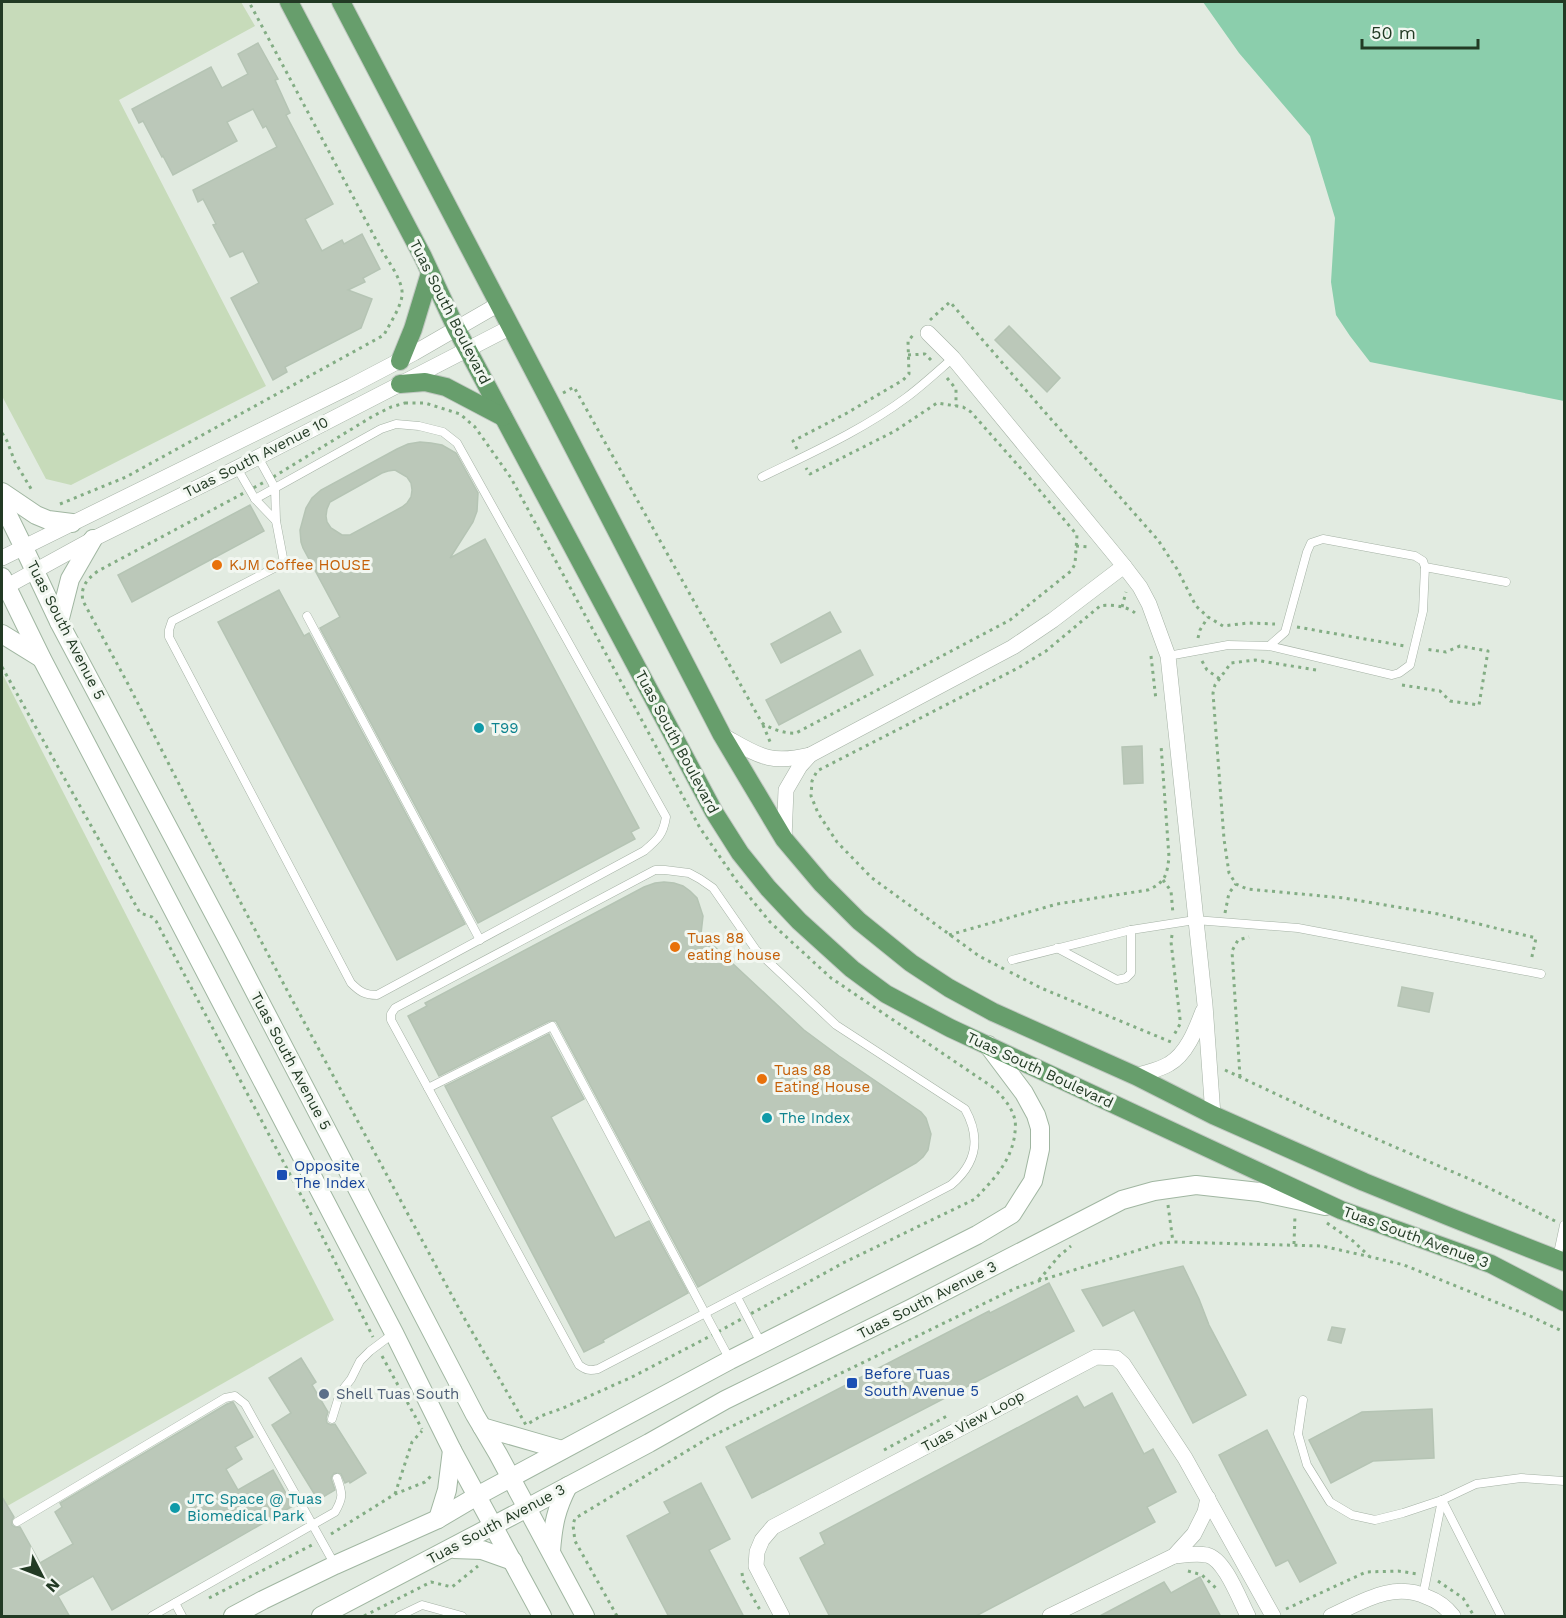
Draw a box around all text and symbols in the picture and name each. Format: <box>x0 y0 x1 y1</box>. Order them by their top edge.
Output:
scale bar <box>1362 12 1478 50</box>
text: 50 m <box>1371 22 1416 43</box>
street label: Tuas South Boulevard <box>406 237 494 387</box>
street label: Tuas South Avenue 10 <box>181 413 331 501</box>
place label: KJM Coffee HOUSE <box>229 556 370 574</box>
street label: Tuas South Avenue 5 <box>23 557 109 703</box>
marker: KJM Coffee HOUSE <box>210 558 224 572</box>
street label: Tuas South Boulevard <box>632 667 722 817</box>
place label: T99 <box>491 719 519 737</box>
marker: T99 <box>472 721 486 735</box>
place label: Tuas 88 eating house <box>687 929 781 964</box>
marker: Tuas 88 eating house <box>668 940 682 954</box>
street label: Tuas South Avenue 5 <box>247 989 335 1133</box>
street label: Tuas South Boulevard <box>964 1028 1116 1112</box>
place label: Tuas 88 Eating House <box>774 1061 870 1096</box>
marker: Tuas 88 Eating House <box>755 1072 769 1086</box>
place label: The Index <box>779 1109 850 1127</box>
marker: The Index <box>760 1111 774 1125</box>
place label: Opposite The Index <box>294 1157 365 1192</box>
marker: Opposite The Index <box>275 1168 289 1182</box>
street label: Tuas South Avenue 3 <box>1341 1202 1491 1272</box>
street label: Tuas South Avenue 3 <box>854 1257 1000 1343</box>
place label: Before Tuas South Avenue 5 <box>864 1365 979 1400</box>
marker: Before Tuas South Avenue 5 <box>845 1376 859 1390</box>
place label: Shell Tuas South <box>336 1385 459 1403</box>
street label: Tuas View Loop <box>918 1386 1028 1456</box>
marker: Shell Tuas South <box>317 1387 331 1401</box>
street label: Tuas South Avenue 3 <box>424 1480 568 1568</box>
place label: JTC Space @ Tuas Biomedical Park <box>187 1490 322 1525</box>
marker: JTC Space @ Tuas Biomedical Park <box>168 1501 182 1515</box>
north arrow <box>12 1546 72 1606</box>
text: N <box>42 1575 64 1596</box>

